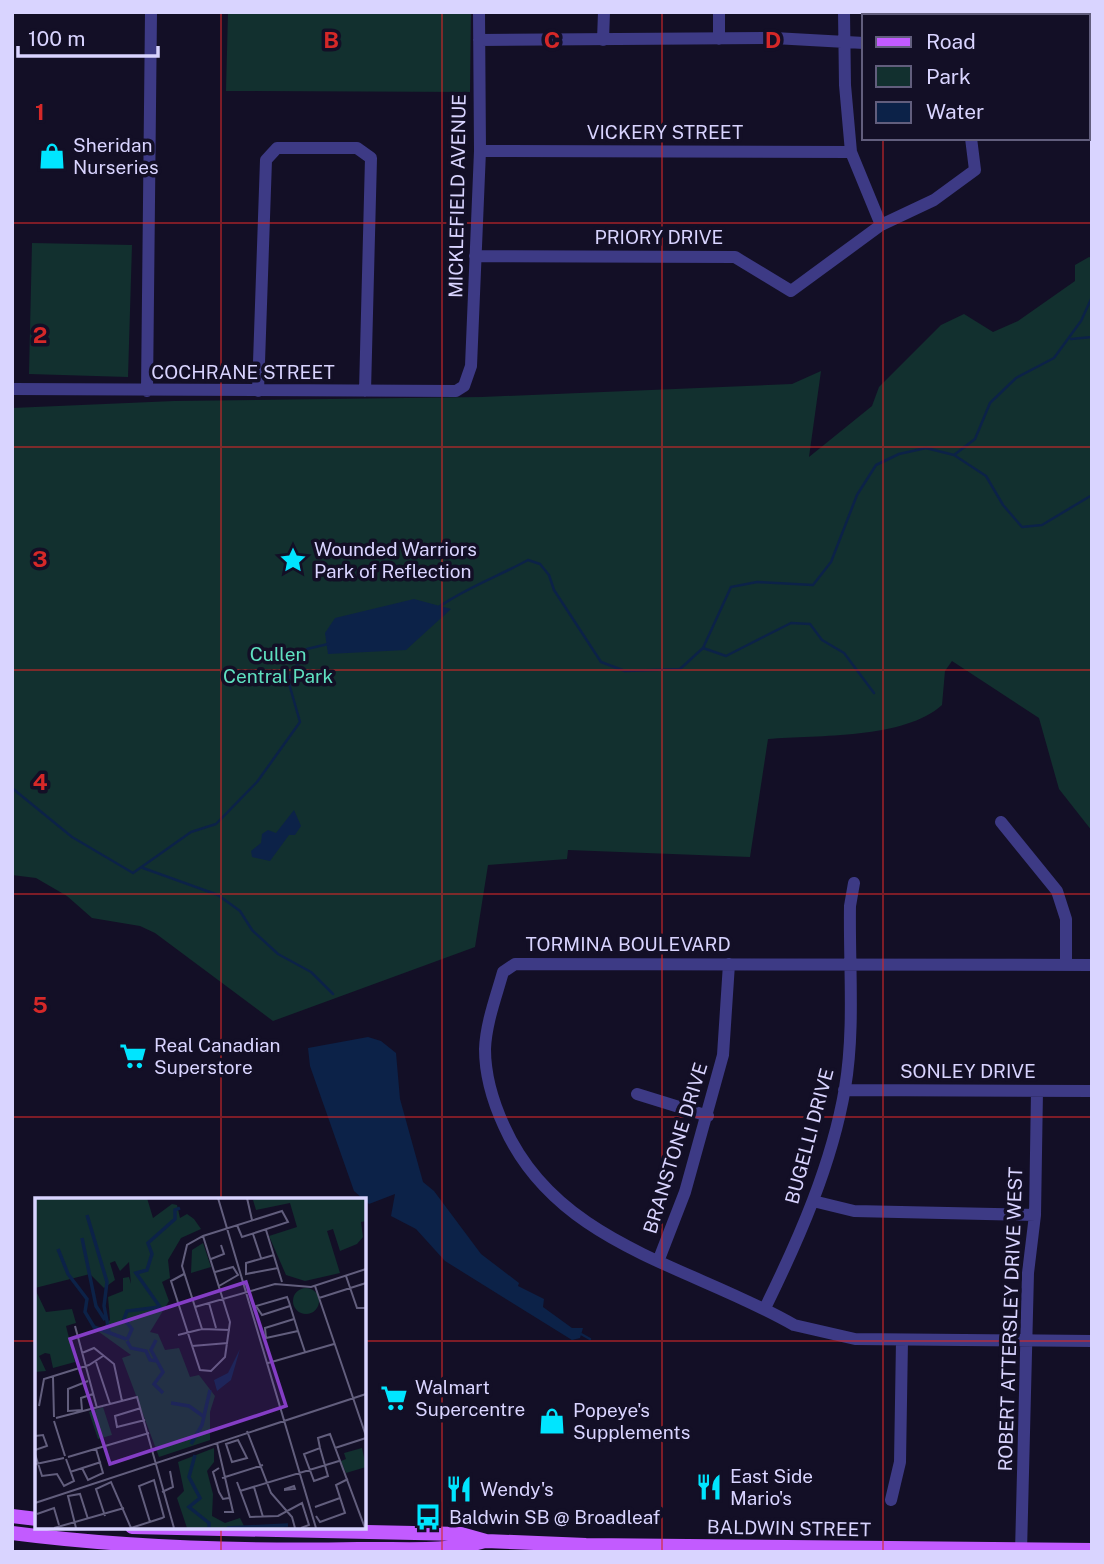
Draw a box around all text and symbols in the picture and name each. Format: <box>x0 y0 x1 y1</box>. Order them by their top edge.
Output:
scale bar <box>18 14 158 58</box>
legend <box>862 14 1090 140</box>
text: 100 m <box>28 26 85 51</box>
text: B <box>323 26 339 53</box>
text: C <box>544 26 560 53</box>
text: D <box>765 26 781 53</box>
text: Road <box>926 29 976 54</box>
text: Park <box>926 64 971 89</box>
street label: MICKLEFIELD AVENUE <box>444 94 470 298</box>
text: 1 <box>35 98 45 125</box>
text: Water <box>926 99 984 124</box>
street label: VICKERY STREET <box>587 121 743 143</box>
place label: Sheridan Nurseries <box>73 134 159 178</box>
shop icon: Sheridan Nurseries <box>37 141 67 171</box>
street label: PRIORY DRIVE <box>595 226 723 248</box>
text: 2 <box>33 321 47 348</box>
street label: COCHRANE STREET <box>151 361 335 383</box>
place label: Wounded Warriors Park of Reflection <box>314 538 477 582</box>
text: 3 <box>32 545 48 572</box>
place icon: Wounded Warriors Park of Reflection <box>278 545 308 575</box>
park label: Cullen Central Park <box>223 643 333 687</box>
text: 4 <box>32 768 48 795</box>
street label: TORMINA BOULEVARD <box>525 933 731 955</box>
text: 5 <box>32 991 48 1018</box>
place label: Real Canadian Superstore <box>154 1034 281 1078</box>
supermarket icon: Real Canadian Superstore <box>118 1041 148 1071</box>
street label: BRANSTONE DRIVE <box>638 1060 712 1236</box>
street label: SONLEY DRIVE <box>900 1060 1036 1082</box>
street label: BUGELLI DRIVE <box>780 1066 838 1206</box>
street label: ROBERT ATTERSLEY DRIVE WEST <box>994 1166 1026 1472</box>
inset map <box>35 1198 366 1529</box>
place label: Walmart Supercentre <box>415 1376 525 1420</box>
supermarket icon: Walmart Supercentre <box>379 1383 409 1413</box>
place label: Popeye's Supplements <box>573 1399 690 1443</box>
shop icon: Popeye's Supplements <box>537 1406 567 1436</box>
place label: East Side Mario's <box>730 1465 813 1509</box>
restaurant icon: East Side Mario's <box>694 1472 724 1502</box>
restaurant icon: Wendy's <box>444 1474 474 1504</box>
place label: Wendy's <box>480 1478 554 1500</box>
bus stop icon: Baldwin SB @ Broadleaf <box>413 1502 443 1532</box>
place label: Baldwin SB @ Broadleaf <box>449 1506 660 1528</box>
street label: BALDWIN STREET <box>707 1516 871 1540</box>

